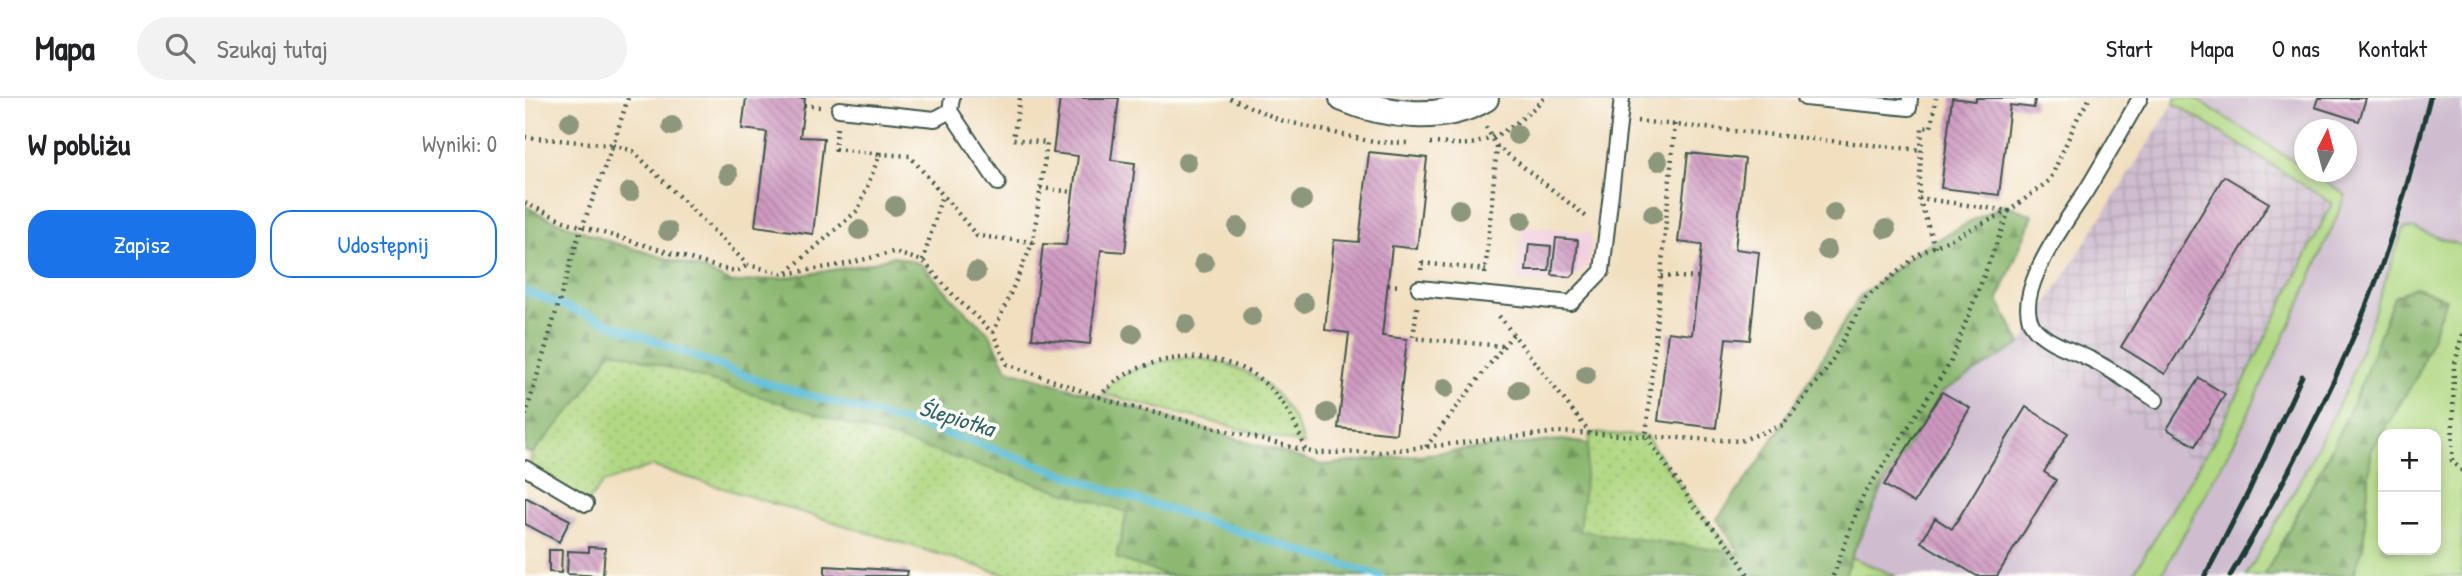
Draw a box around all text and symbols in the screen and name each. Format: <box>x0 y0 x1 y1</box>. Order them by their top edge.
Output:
search box <box>137 17 627 80</box>
text: Mapa <box>35 26 95 70</box>
icon: search <box>161 29 199 67</box>
text: Szukaj tutaj <box>217 31 328 66</box>
text: Start <box>2106 32 2152 64</box>
text: Mapa <box>2190 32 2234 64</box>
text: O nas <box>2272 32 2320 64</box>
text: Kontakt <box>2358 32 2427 64</box>
north arrow <box>2294 119 2357 182</box>
text: W pobliżu <box>28 124 130 164</box>
text: Wyniki: 0 <box>422 128 497 159</box>
button: Zapisz <box>28 210 256 278</box>
button: Udostępnij <box>270 210 497 278</box>
water label: Ślepiotka <box>916 392 1000 445</box>
map controls <box>2378 429 2441 555</box>
button: + <box>2378 429 2441 492</box>
button: − <box>2378 492 2441 555</box>

